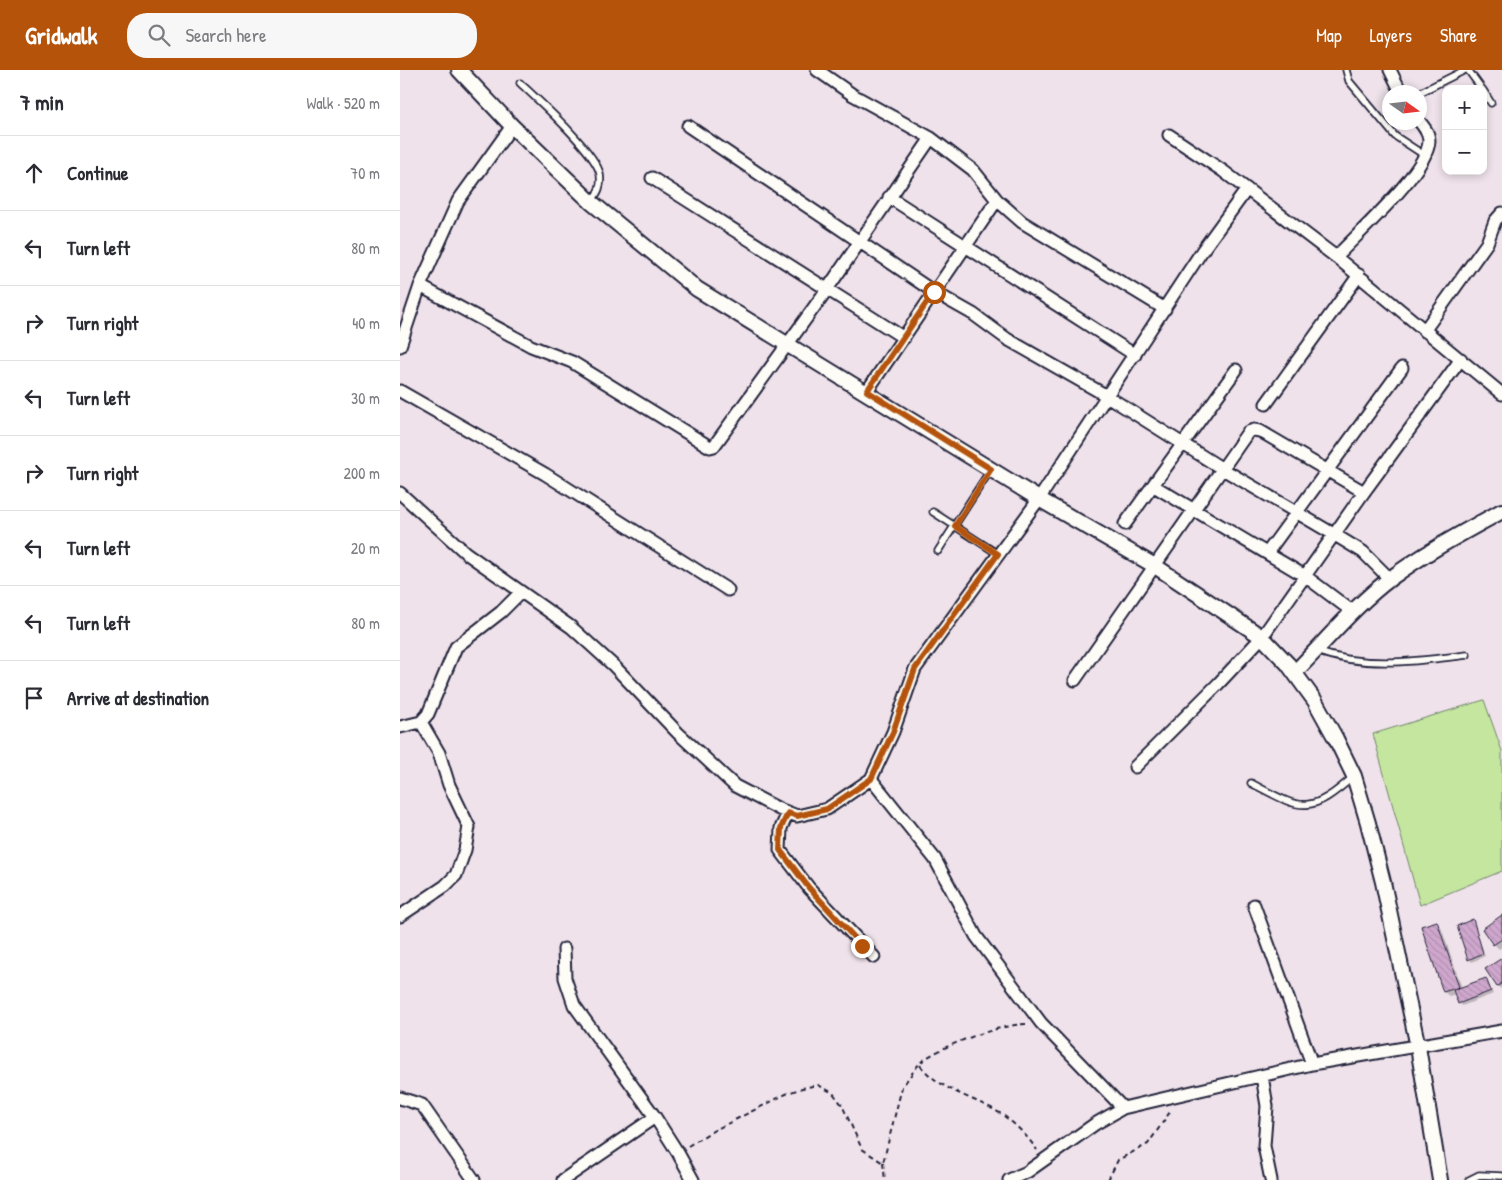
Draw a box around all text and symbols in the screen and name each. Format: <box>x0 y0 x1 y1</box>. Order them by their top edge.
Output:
search box <box>127 13 477 58</box>
text: Gridwalk <box>25 19 97 51</box>
icon: search <box>145 21 173 49</box>
text: Search here <box>185 22 267 48</box>
text: Map <box>1316 23 1342 48</box>
text: Layers <box>1370 23 1412 48</box>
text: Share <box>1440 23 1477 48</box>
north arrow <box>1382 85 1427 130</box>
map controls <box>1442 85 1487 175</box>
button: + <box>1442 85 1487 130</box>
text: 7 min <box>20 88 64 117</box>
text: Walk · 520 m <box>306 92 380 114</box>
button: − <box>1442 130 1487 175</box>
icon: ahead <box>20 159 48 187</box>
text: Continue <box>67 160 128 186</box>
text: 70 m <box>350 162 380 184</box>
icon: left <box>20 234 48 262</box>
text: Turn left <box>67 235 130 261</box>
text: 80 m <box>351 237 380 259</box>
route start <box>923 281 946 304</box>
icon: right <box>20 309 48 337</box>
text: Turn right <box>67 310 138 336</box>
text: 40 m <box>352 312 380 334</box>
icon: left <box>20 384 48 412</box>
text: Turn left <box>67 385 130 411</box>
text: 30 m <box>351 387 380 409</box>
icon: right <box>20 459 48 487</box>
text: Turn right <box>67 460 138 486</box>
text: 200 m <box>344 462 380 484</box>
icon: left <box>20 534 48 562</box>
text: Turn left <box>67 535 130 561</box>
text: 20 m <box>351 537 380 559</box>
icon: left <box>20 609 48 637</box>
text: Turn left <box>67 610 130 636</box>
text: 80 m <box>351 612 380 634</box>
icon: arrive <box>20 684 48 712</box>
text: Arrive at destination <box>67 685 209 711</box>
route end <box>851 935 874 958</box>

